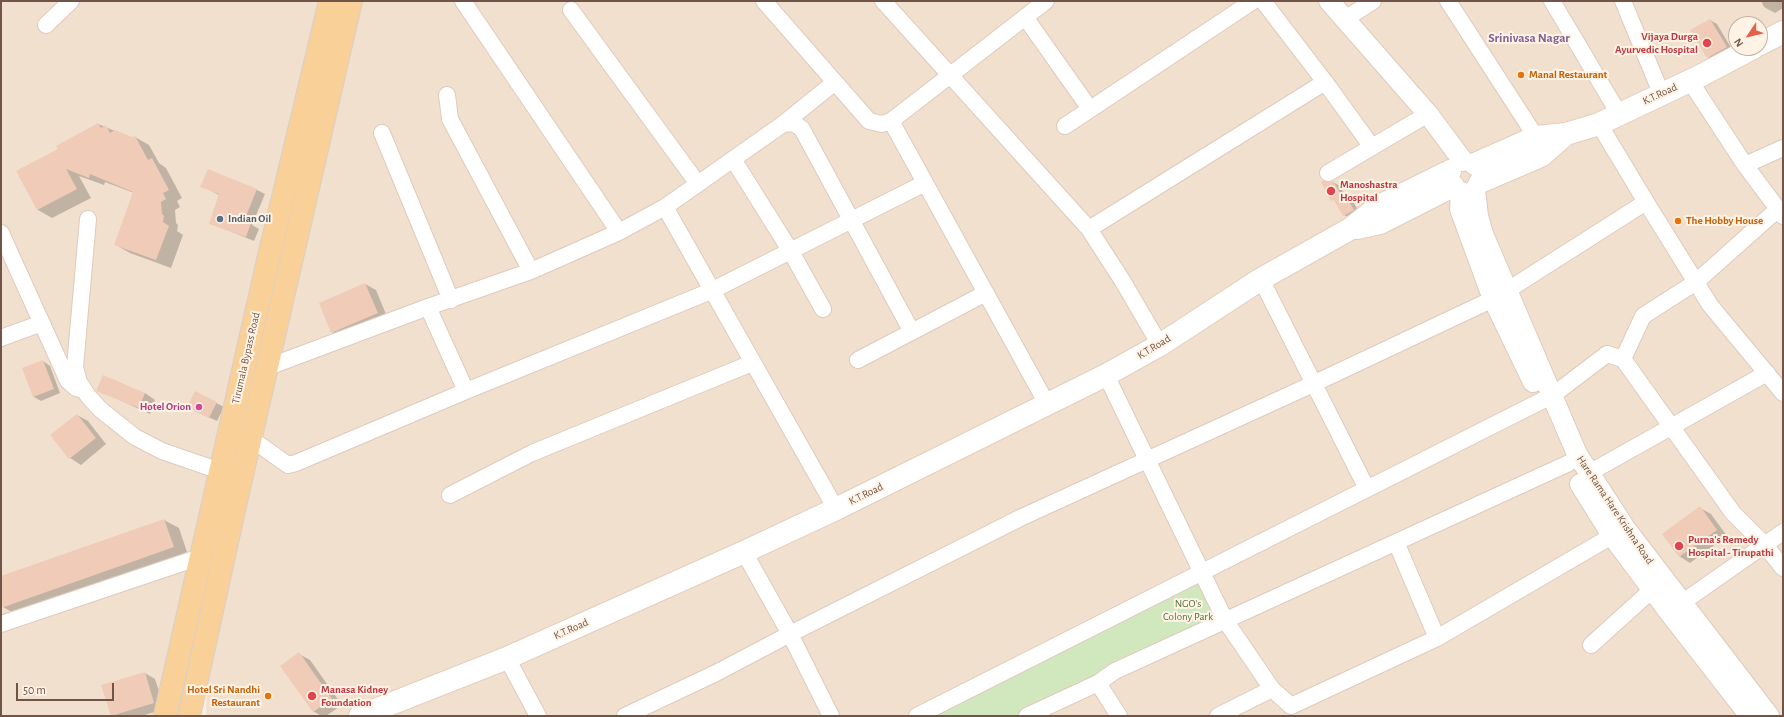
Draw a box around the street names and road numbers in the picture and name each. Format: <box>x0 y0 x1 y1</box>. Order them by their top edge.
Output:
street label: K.T.Road <box>1641 80 1679 108</box>
street label: Tirumala Bypass Road <box>229 311 263 405</box>
street label: K.T.Road <box>1135 332 1173 362</box>
street label: Hare Rama Hare Krishna Road <box>1574 453 1656 567</box>
street label: K.T.Road <box>847 480 885 508</box>
street label: K.T.Road <box>552 616 590 642</box>

